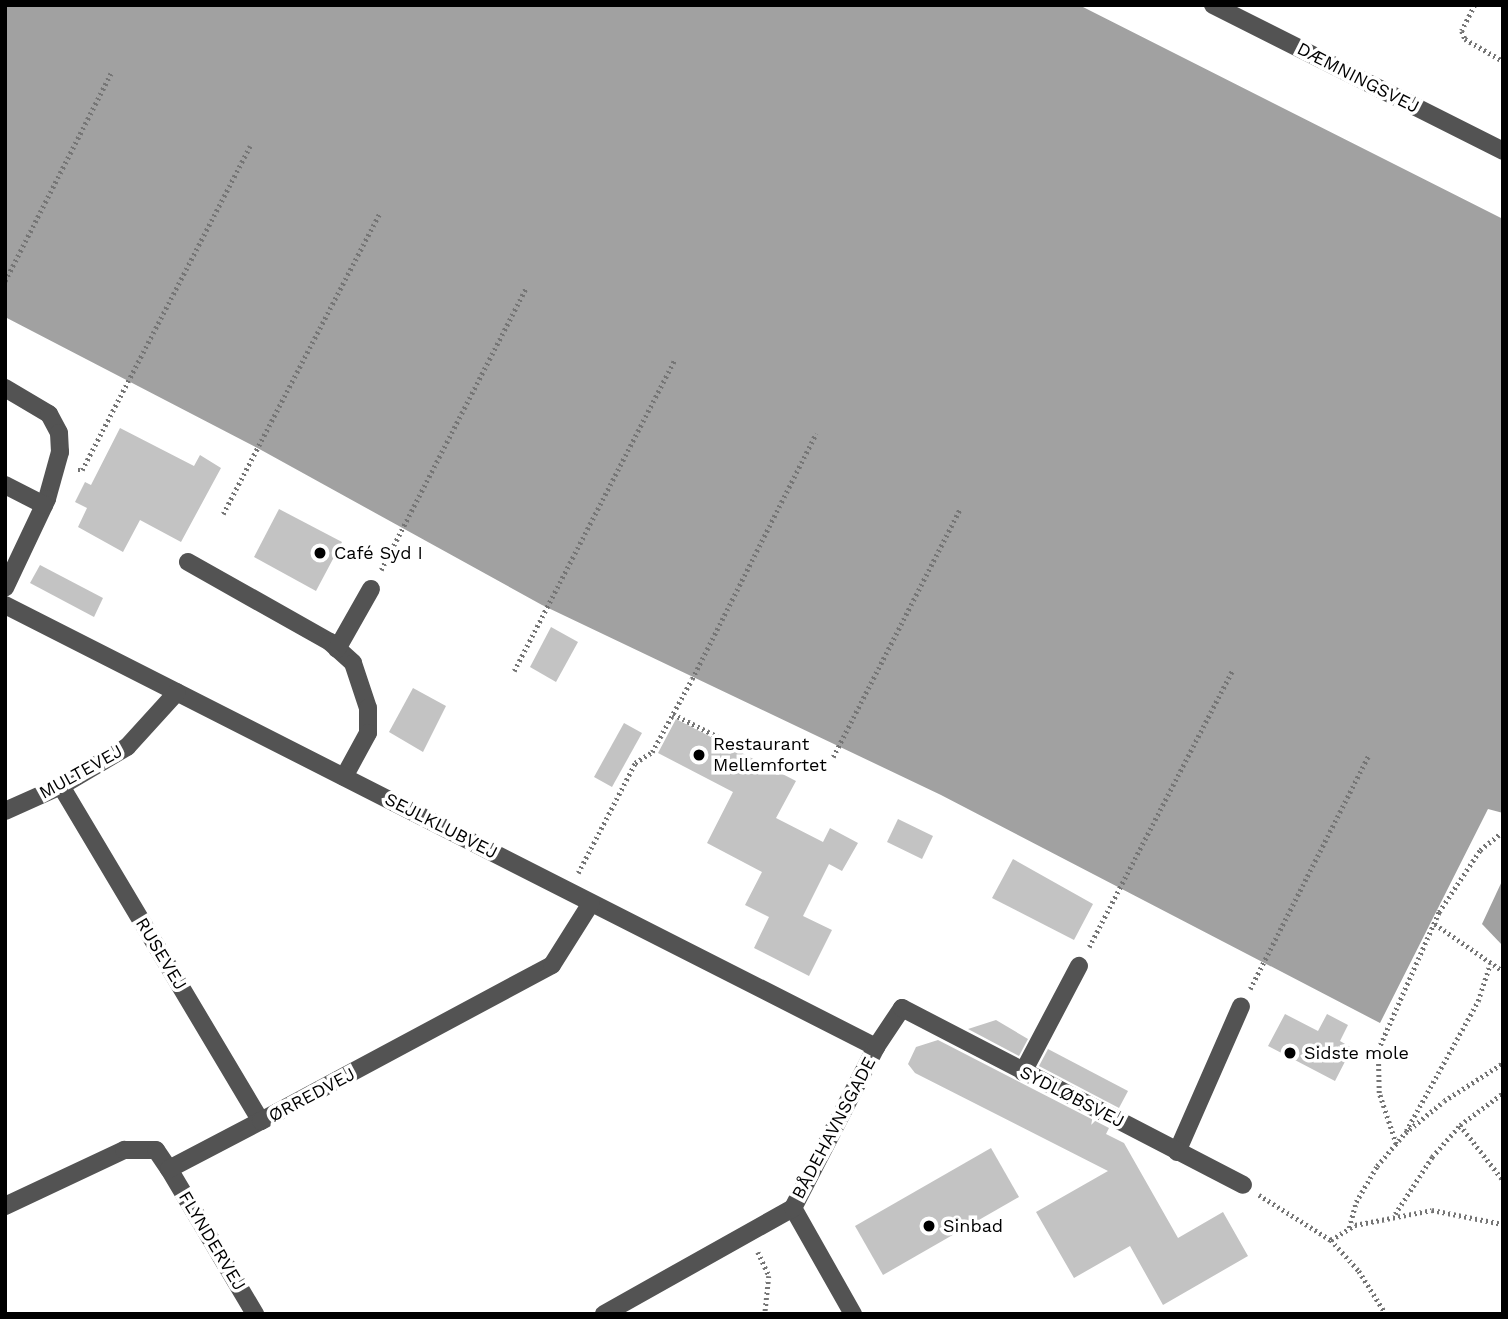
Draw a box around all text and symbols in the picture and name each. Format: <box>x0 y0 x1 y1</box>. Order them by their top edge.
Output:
street label: DÆMNINGSVEJ <box>1293 38 1423 118</box>
place label: Café Syd I <box>334 542 423 564</box>
marker: Café Syd I <box>312 545 328 561</box>
place label: Restaurant Mellemfortet <box>713 734 827 776</box>
street label: MULTEVEJ <box>36 740 126 804</box>
marker: Restaurant Mellemfortet <box>691 747 707 763</box>
street label: SEJLKLUBVEJ <box>381 788 501 864</box>
street label: RUSEVEJ <box>131 914 191 994</box>
place label: Sidste mole <box>1304 1042 1409 1064</box>
marker: Sidste mole <box>1282 1045 1298 1061</box>
street label: BÅDEHAVNSGADE <box>787 1053 881 1203</box>
street label: SYDLØBSVEJ <box>1016 1061 1128 1133</box>
street label: ØRREDVEJ <box>265 1063 359 1127</box>
street label: FLYNDERVEJ <box>174 1187 250 1295</box>
place label: Sinbad <box>943 1215 1003 1237</box>
marker: Sinbad <box>921 1218 937 1234</box>

